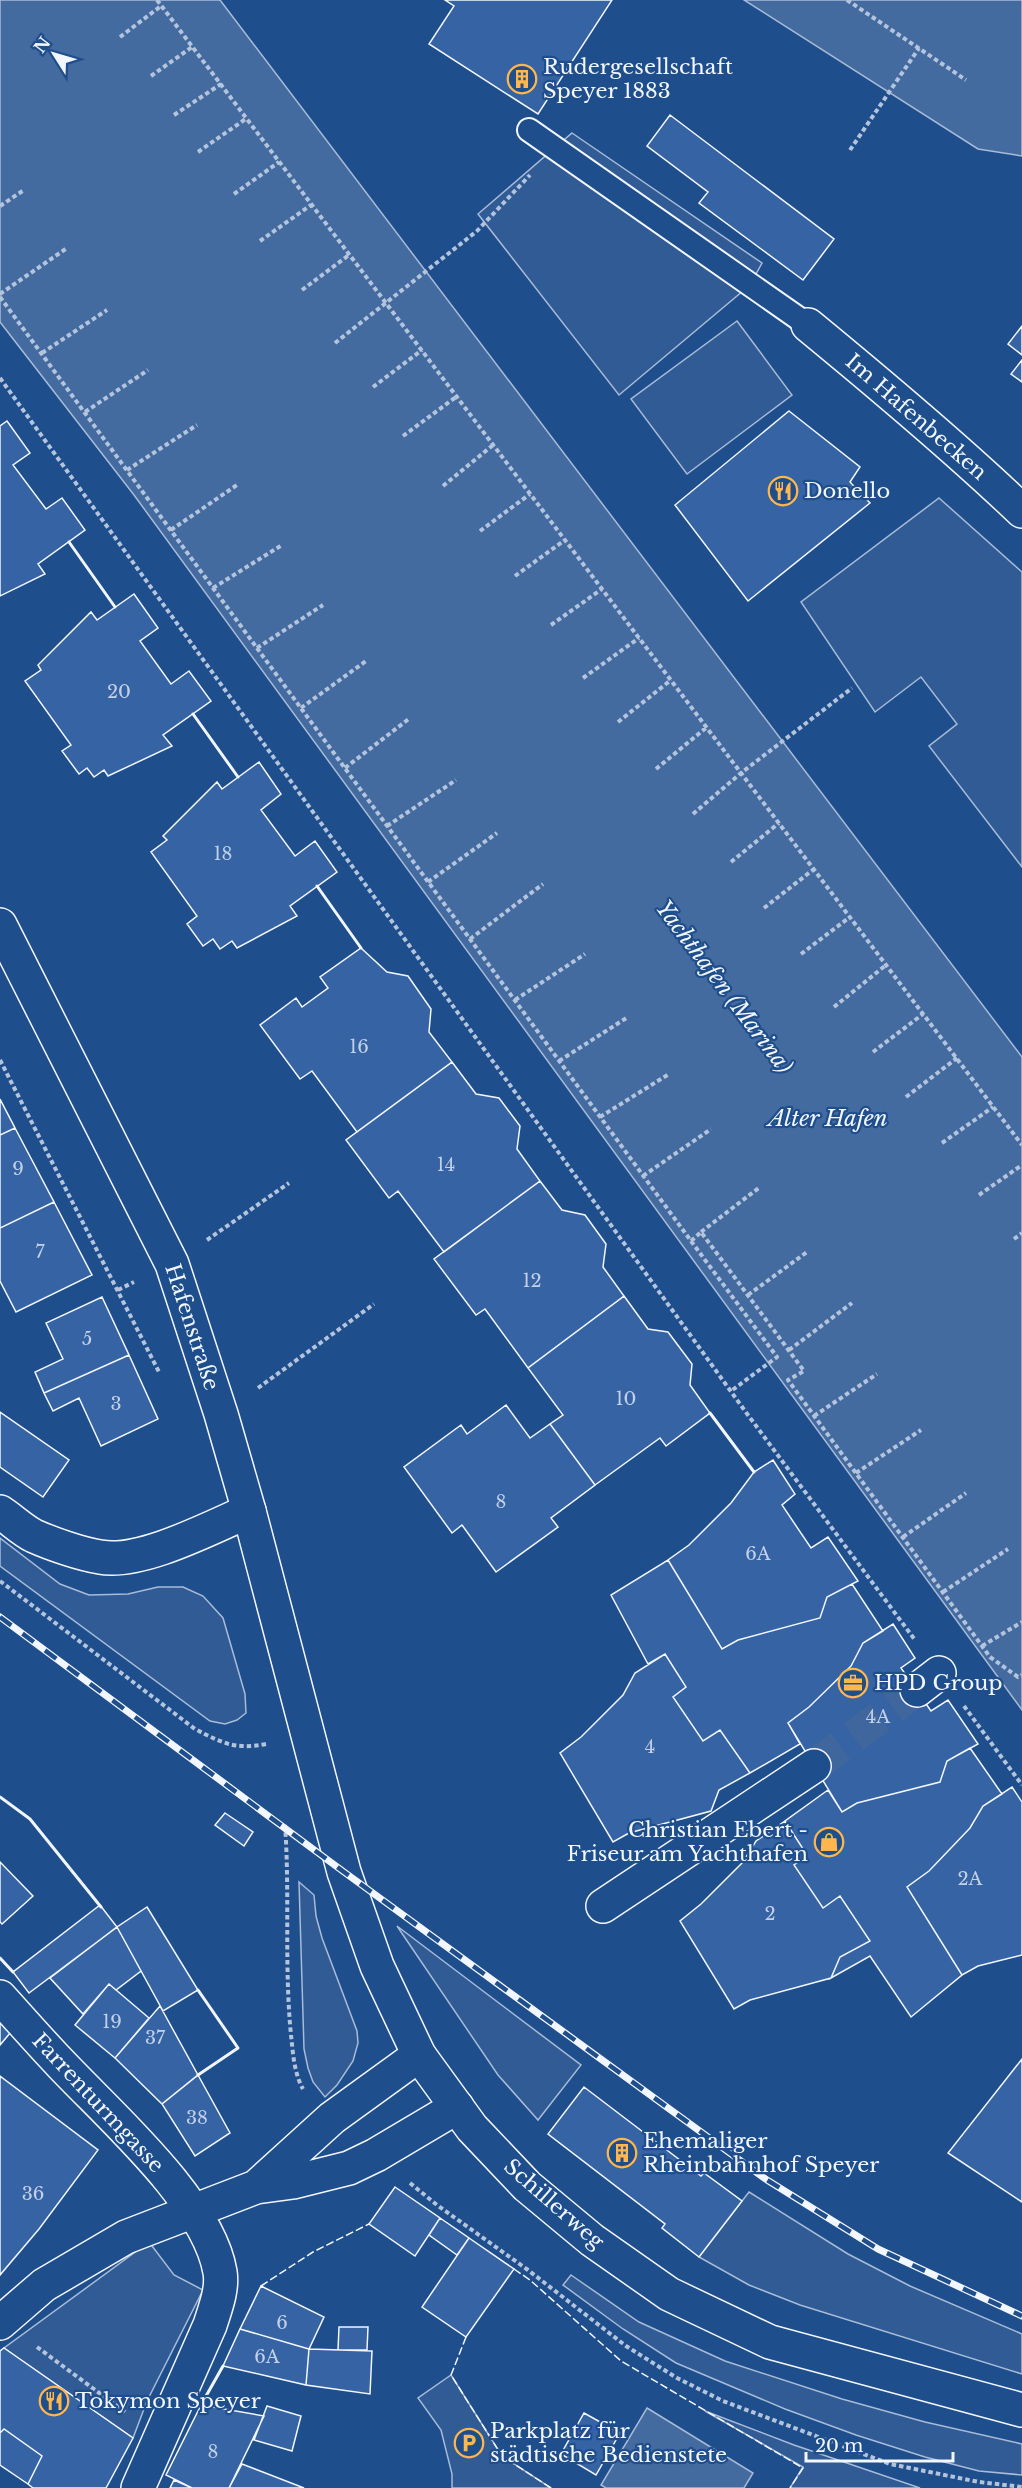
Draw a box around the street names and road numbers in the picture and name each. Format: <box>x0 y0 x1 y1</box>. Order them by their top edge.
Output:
street label: Im Hafenbecken <box>840 348 992 486</box>
street label: Hafenstraße <box>159 1260 225 1394</box>
street label: Farrenturmgasse <box>27 2028 169 2178</box>
street label: Schillerweg <box>499 2153 610 2255</box>

